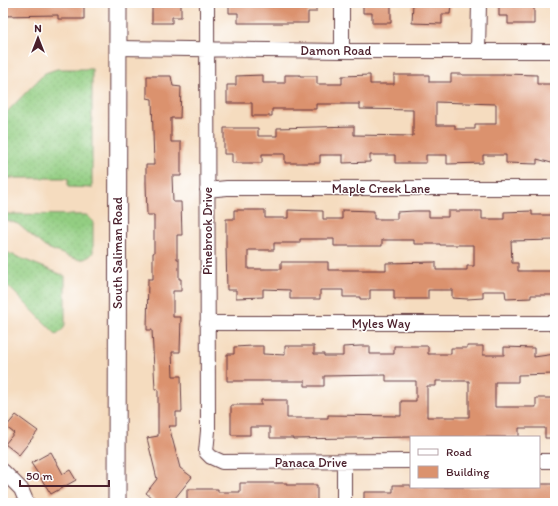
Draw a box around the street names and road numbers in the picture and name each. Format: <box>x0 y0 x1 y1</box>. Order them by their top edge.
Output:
street label: Damon Road <box>300 43 372 58</box>
street label: Maple Creek Lane <box>332 181 430 196</box>
street label: Pinebrook Drive <box>200 187 215 275</box>
street label: South Saliman Road <box>110 197 125 309</box>
street label: Myles Way <box>352 316 410 331</box>
street label: Panaca Drive <box>275 455 347 470</box>

